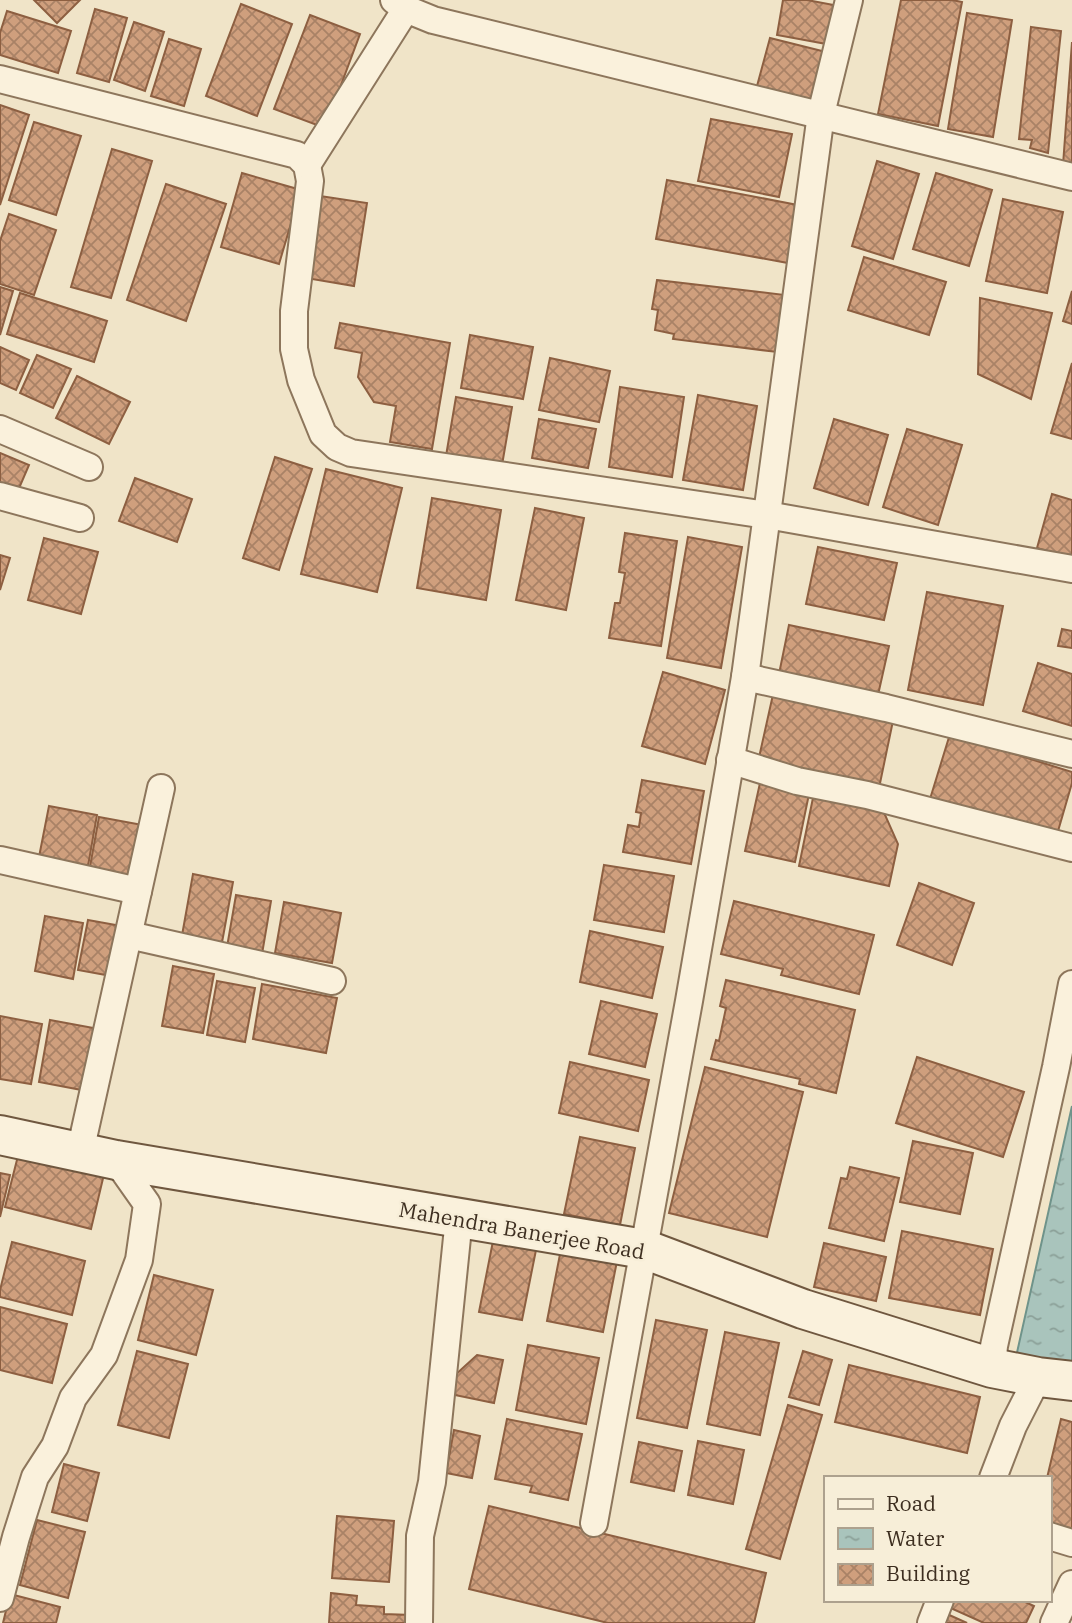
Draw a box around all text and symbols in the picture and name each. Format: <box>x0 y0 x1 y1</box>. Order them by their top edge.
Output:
street label: Mahendra Banerjee Road <box>397 1195 647 1265</box>
legend <box>824 1476 1051 1602</box>
text: Road <box>886 1489 936 1517</box>
text: Water <box>886 1524 945 1552</box>
text: Building <box>886 1559 971 1587</box>

